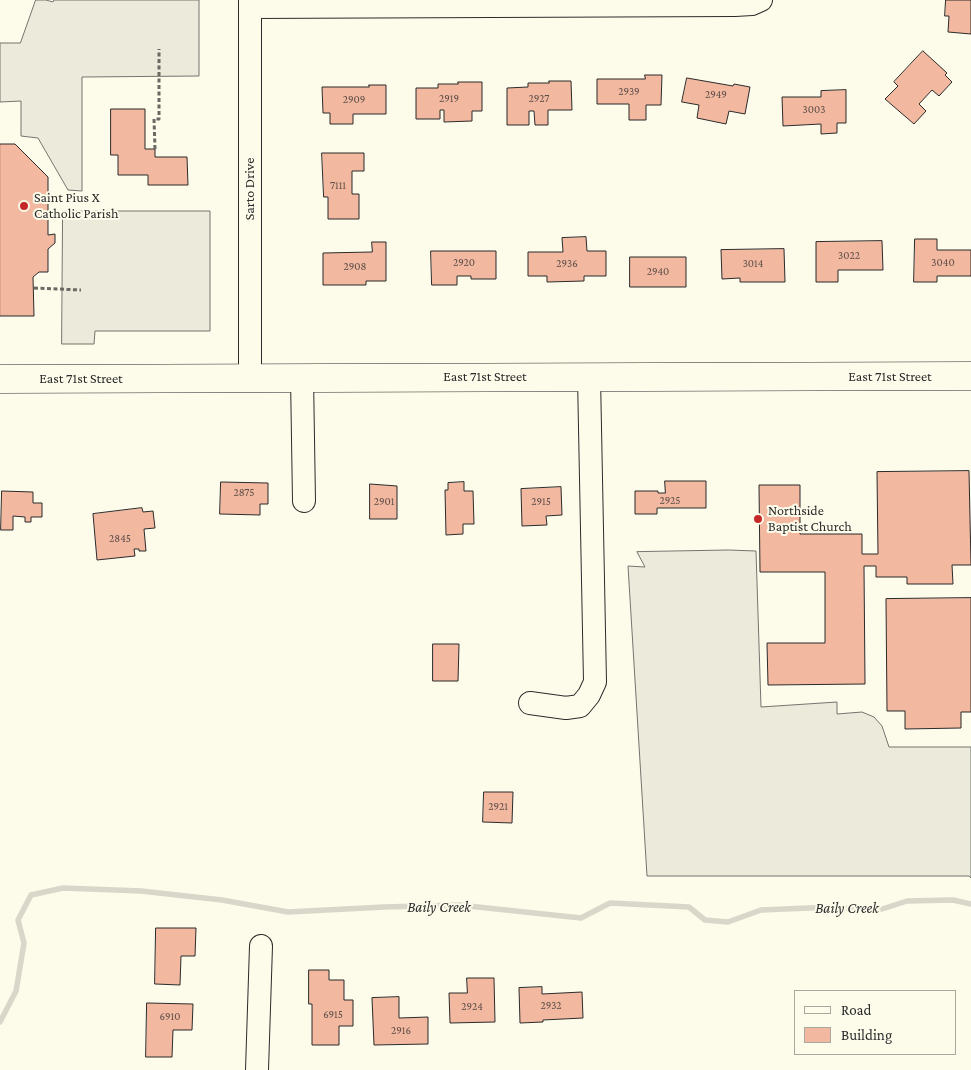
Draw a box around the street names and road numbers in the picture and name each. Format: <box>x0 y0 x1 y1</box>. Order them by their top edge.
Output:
street label: Sarto Drive <box>242 158 258 220</box>
street label: East 71st Street <box>443 369 527 385</box>
street label: East 71st Street <box>848 369 932 385</box>
street label: East 71st Street <box>39 371 123 387</box>

